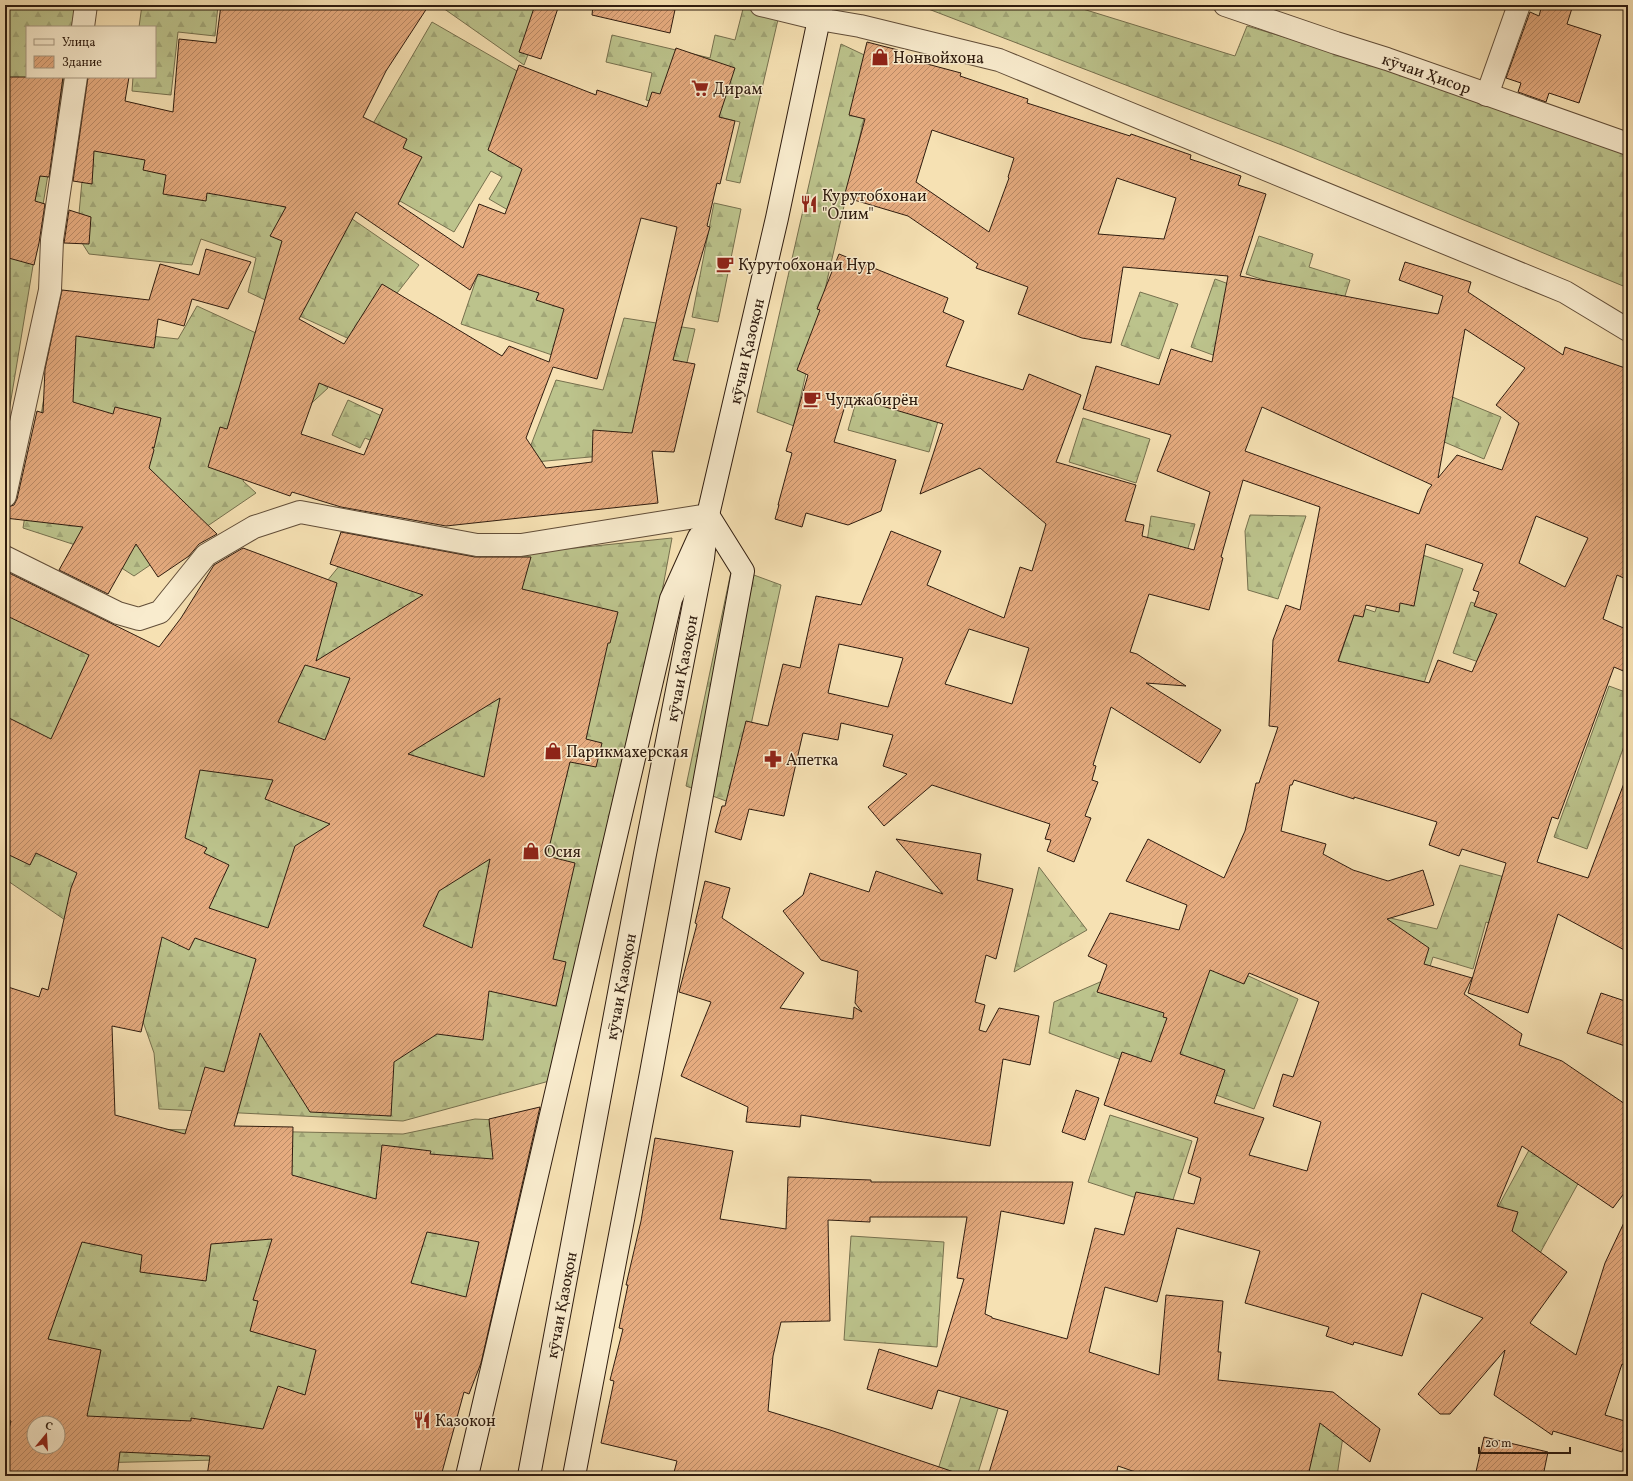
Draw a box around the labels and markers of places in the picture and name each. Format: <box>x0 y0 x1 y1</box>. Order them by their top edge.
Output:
shop icon: Нонвойхона <box>870 47 890 67</box>
place label: Нонвойхона <box>893 48 984 70</box>
supermarket icon: Дирам <box>690 78 710 98</box>
place label: Дирам <box>713 79 762 101</box>
place label: Курутобхонаи "Олим" <box>822 186 927 226</box>
restaurant icon: Курутобхонаи "Олим" <box>799 194 819 214</box>
cafe icon: Курутобхонаи Нур <box>715 254 735 274</box>
place label: Курутобхонаи Нур <box>738 255 875 277</box>
cafe icon: Чуджабирён <box>802 389 822 409</box>
place label: Чуджабирён <box>825 390 919 412</box>
shop icon: Парикмахерская <box>543 741 563 761</box>
place label: Парикмахерская <box>566 742 688 764</box>
pharmacy icon: Апетка <box>763 749 783 769</box>
place label: Апетка <box>786 750 839 772</box>
shop icon: Осия <box>521 841 541 861</box>
place label: Осия <box>544 842 581 864</box>
restaurant icon: Казокон <box>412 1410 432 1430</box>
place label: Казокон <box>435 1411 496 1433</box>

